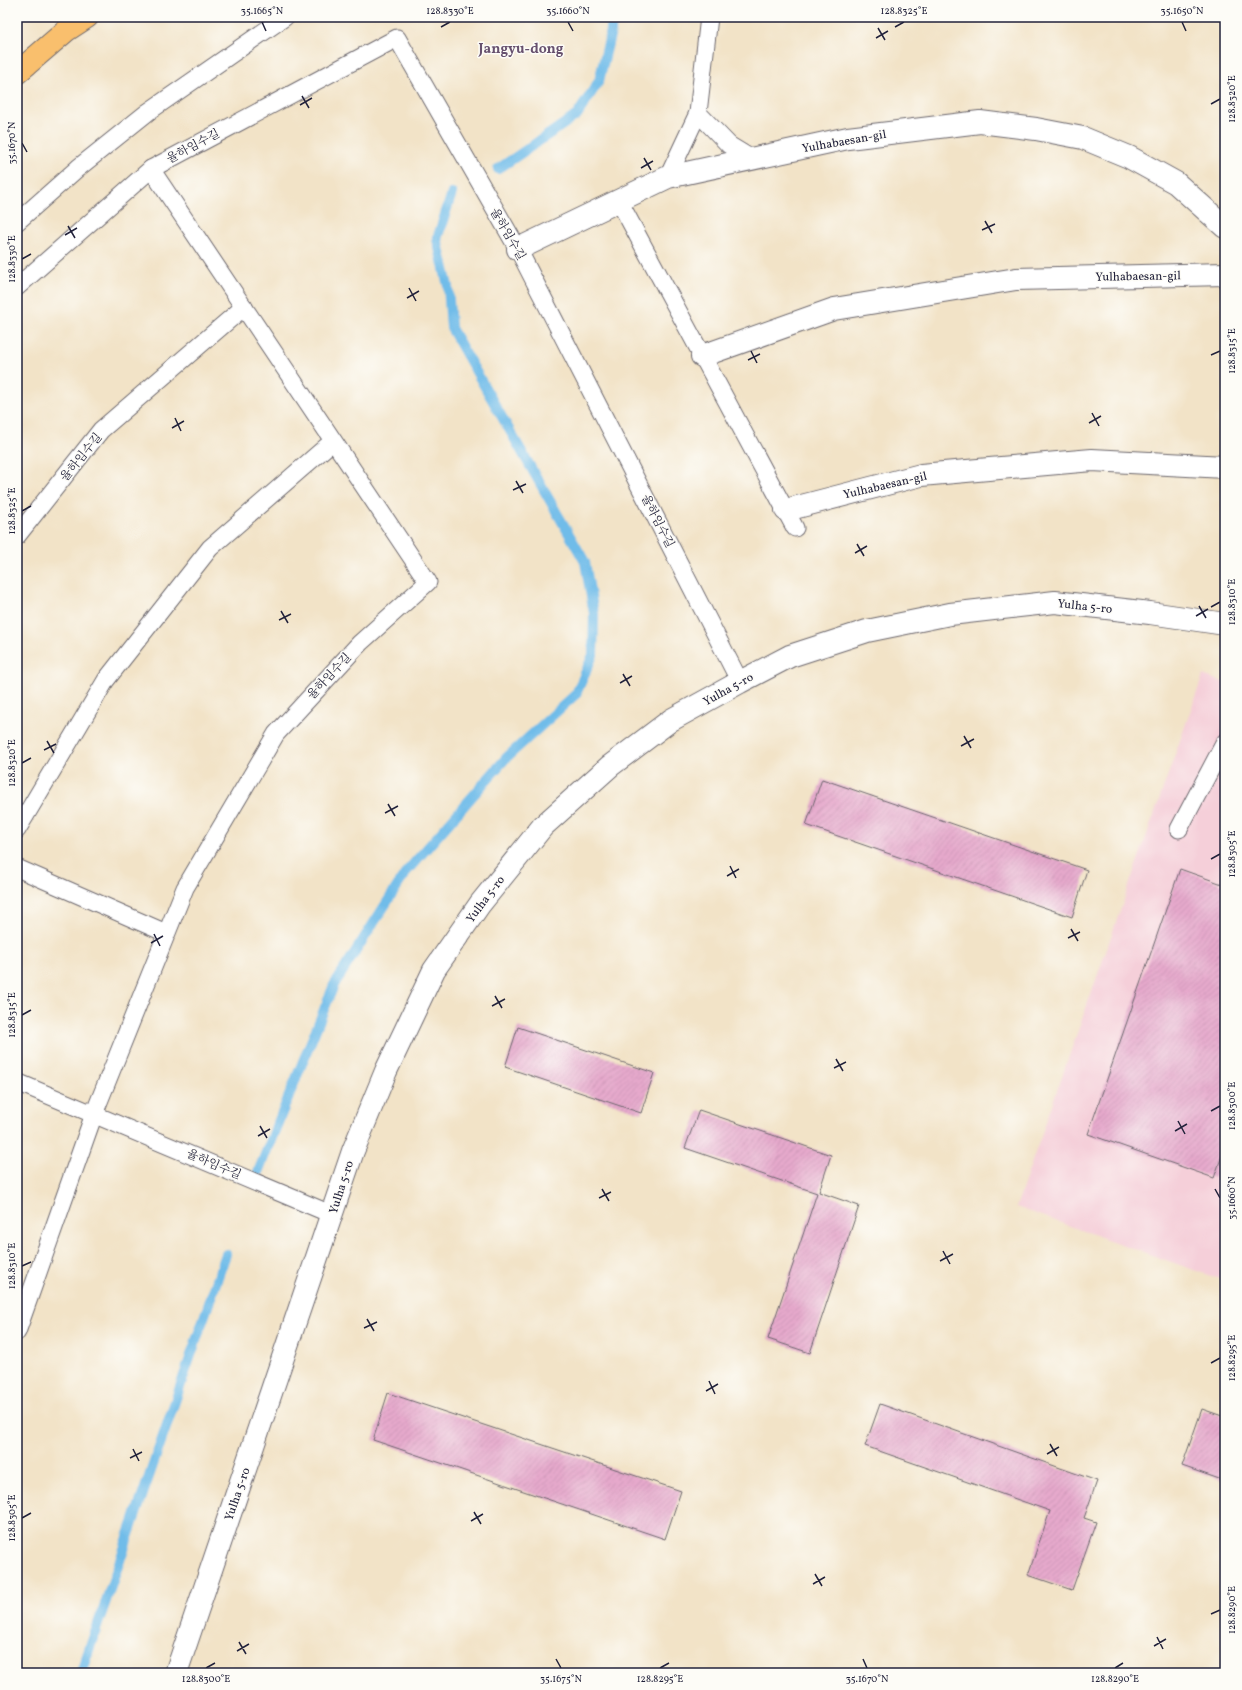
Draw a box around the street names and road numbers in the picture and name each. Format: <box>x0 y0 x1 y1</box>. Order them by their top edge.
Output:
street label: 율하임수길 <box>164 126 223 168</box>
street label: Yulhabaesan-gil <box>801 127 888 157</box>
street label: 율하임수길 <box>486 205 529 264</box>
street label: Yulhabaesan-gil <box>1095 268 1181 286</box>
street label: 율하임수길 <box>57 430 106 485</box>
street label: Yulhabaesan-gil <box>842 468 929 503</box>
street label: 율하임수길 <box>637 492 677 551</box>
street label: Yulha 5-ro <box>1057 596 1113 618</box>
street label: 율하임수길 <box>304 650 355 703</box>
street label: Yulha 5-ro <box>701 670 756 710</box>
street label: Yulha 5-ro <box>463 873 509 926</box>
street label: 율하임수길 <box>184 1146 243 1184</box>
street label: Yulha 5-ro <box>326 1159 358 1216</box>
street label: Yulha 5-ro <box>221 1466 254 1523</box>

